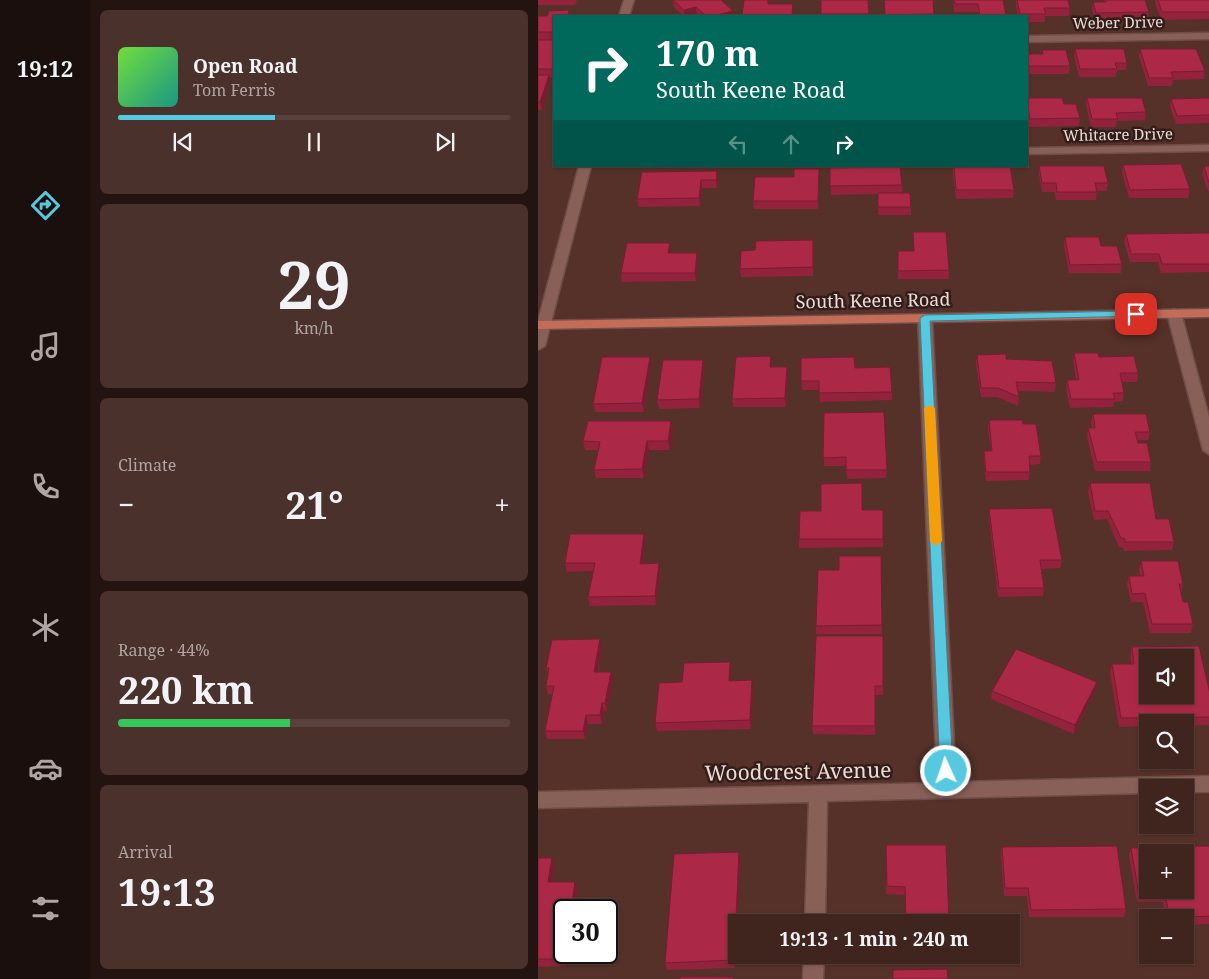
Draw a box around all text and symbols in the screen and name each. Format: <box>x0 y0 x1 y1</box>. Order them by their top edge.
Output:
street label: Weber Drive <box>1073 11 1163 33</box>
text: 170 m <box>656 29 759 76</box>
icon: right <box>573 35 638 100</box>
text: 19:12 <box>17 53 73 83</box>
text: Open Road <box>193 53 298 79</box>
text: South Keene Road <box>656 74 845 104</box>
text: Tom Ferris <box>193 79 275 101</box>
street label: Whitacre Drive <box>1063 123 1173 145</box>
icon: previous <box>169 128 197 156</box>
icon: pause <box>300 128 328 156</box>
icon: next <box>431 128 459 156</box>
icon: left <box>724 130 752 158</box>
icon: ahead <box>777 130 805 158</box>
icon: right <box>830 130 858 158</box>
icon: directions <box>28 188 63 223</box>
text: 29 <box>277 240 351 328</box>
street label: South Keene Road <box>795 287 951 313</box>
pin <box>1115 293 1157 335</box>
icon: arrive <box>1122 300 1150 328</box>
text: km/h <box>294 317 334 339</box>
icon: music <box>28 329 63 364</box>
text: Climate <box>118 454 176 476</box>
icon: phone <box>28 469 63 504</box>
text: 21° <box>285 478 343 530</box>
text: − <box>118 485 134 523</box>
text: + <box>494 485 510 523</box>
icon: climate <box>28 610 63 645</box>
text: Range · 44% <box>118 639 210 661</box>
map controls <box>1139 649 1194 964</box>
button: sound <box>1139 649 1194 704</box>
text: 220 km <box>118 663 254 715</box>
button: search <box>1139 714 1194 769</box>
position arrow <box>919 744 971 796</box>
icon: car <box>28 751 63 786</box>
street label: Woodcrest Avenue <box>704 755 892 787</box>
button: layers <box>1139 779 1194 834</box>
text: Arrival <box>118 841 173 863</box>
button: + <box>1139 844 1194 899</box>
text: 19:13 <box>118 865 215 917</box>
icon: filters <box>28 891 63 926</box>
speed limit sign: 30 <box>553 899 618 964</box>
button: − <box>1139 909 1194 964</box>
text: 19:13 · 1 min · 240 m <box>779 926 969 952</box>

